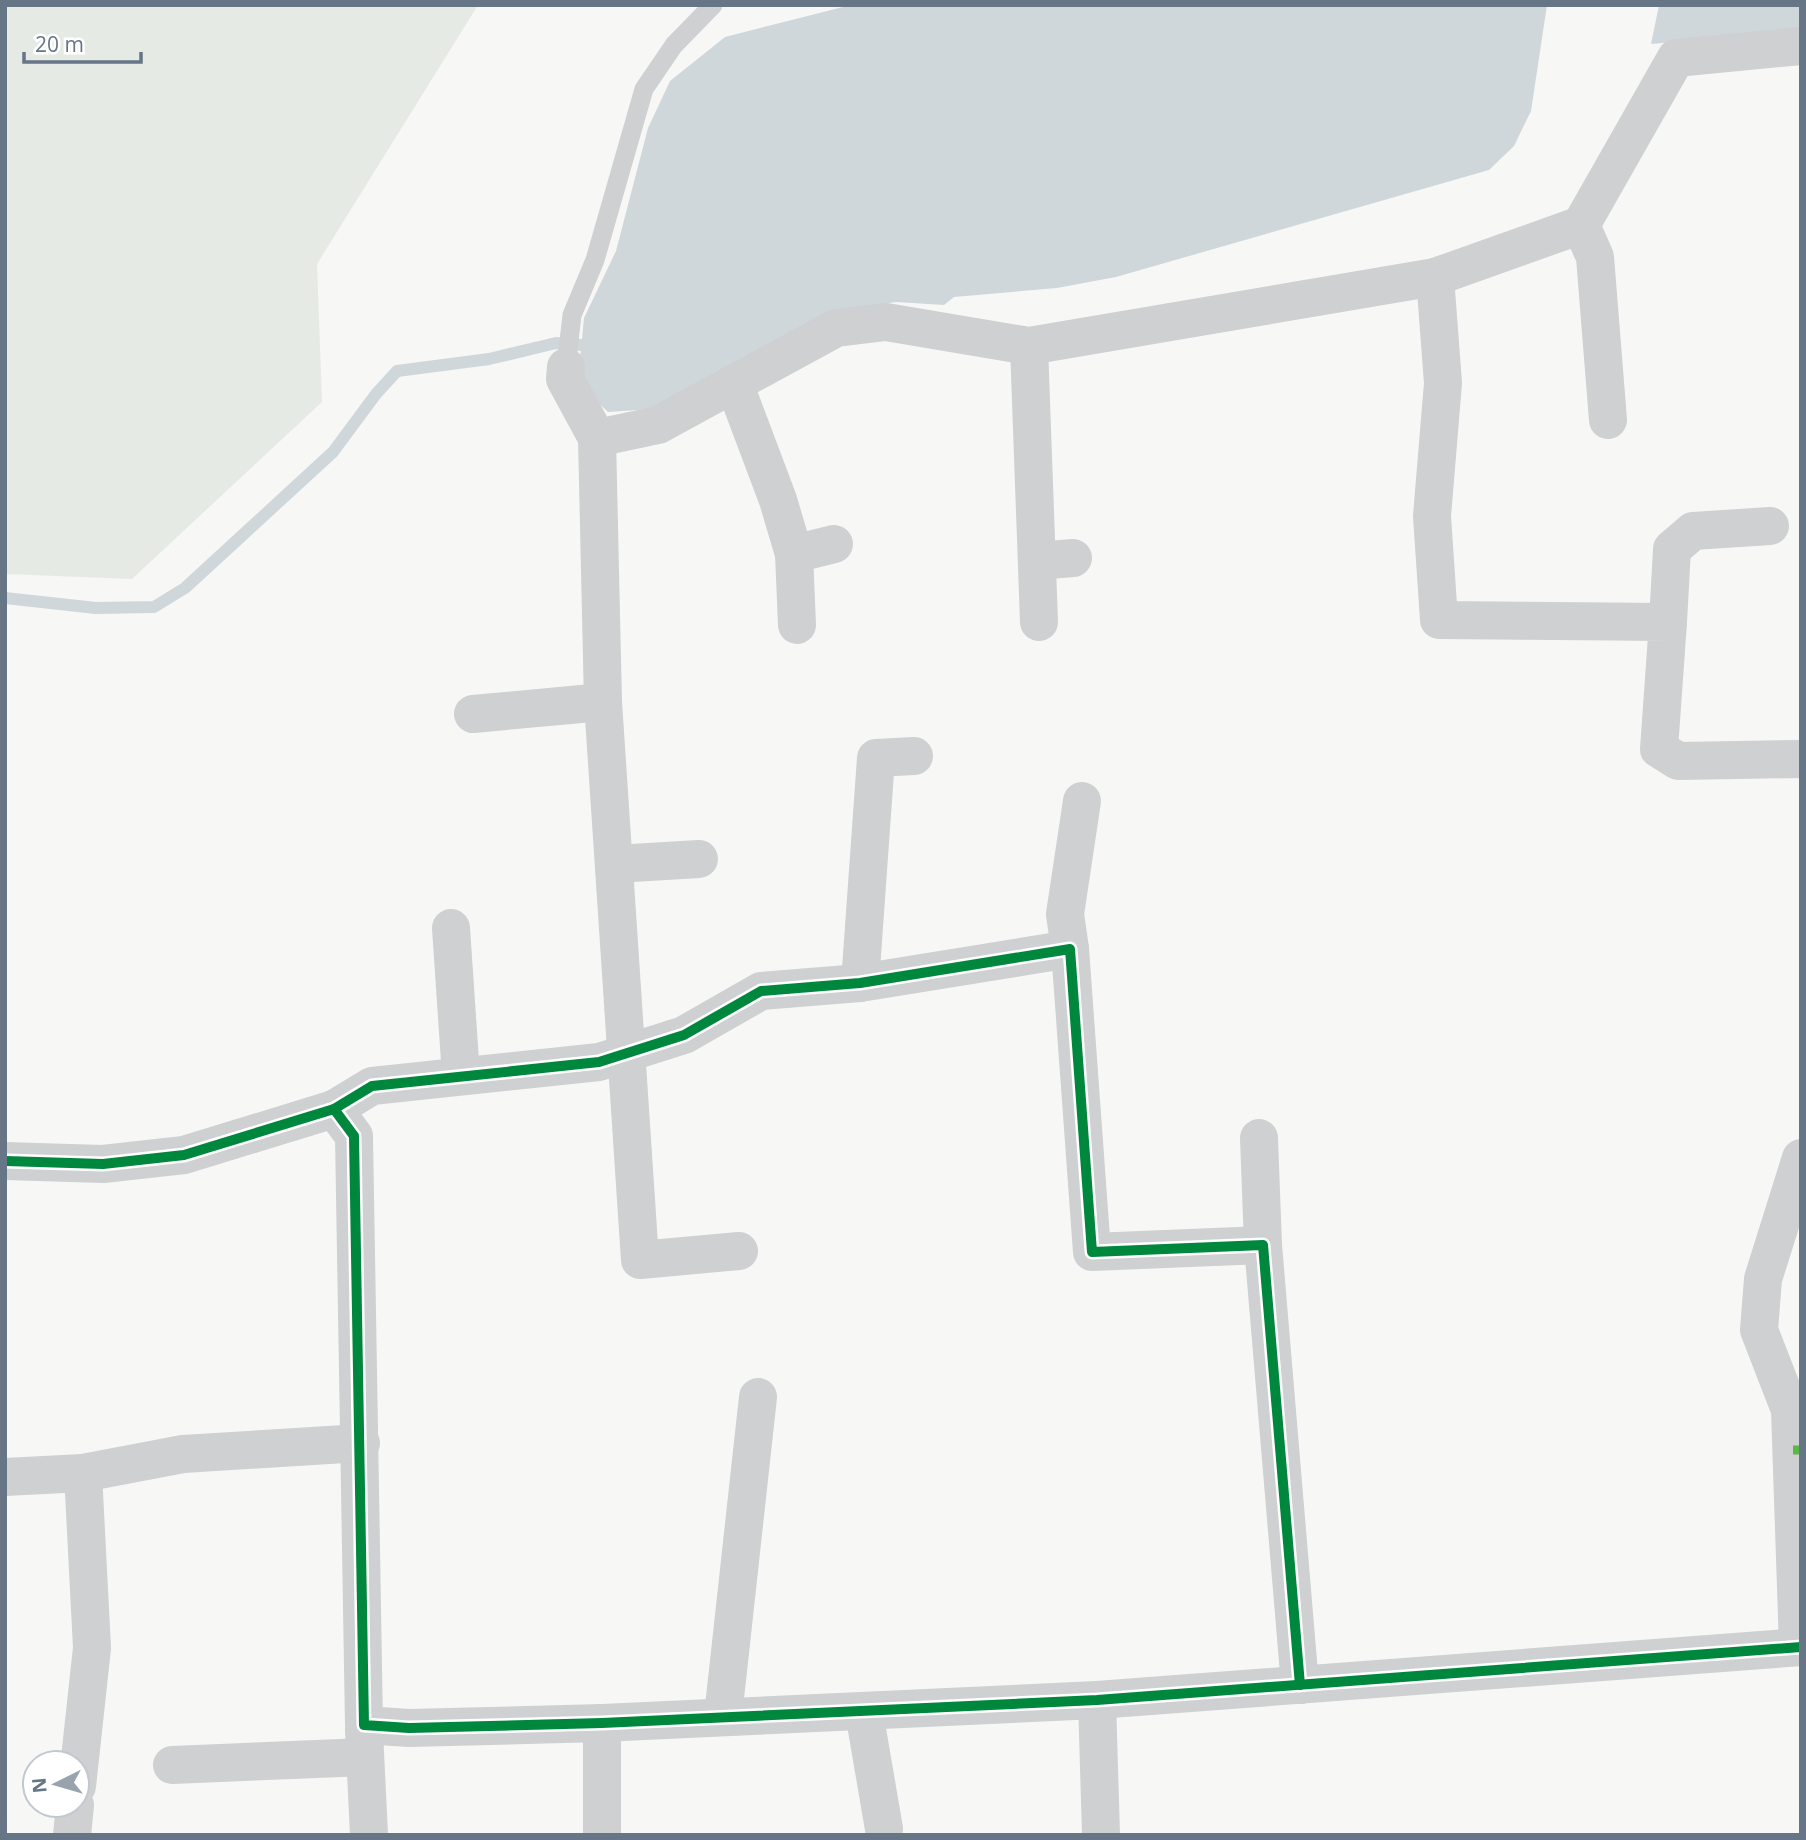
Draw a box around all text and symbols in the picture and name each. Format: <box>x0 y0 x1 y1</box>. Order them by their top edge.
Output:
scale bar <box>24 21 142 65</box>
text: 20 m <box>35 30 84 58</box>
north arrow <box>21 1749 91 1819</box>
text: N <box>25 1777 53 1794</box>

